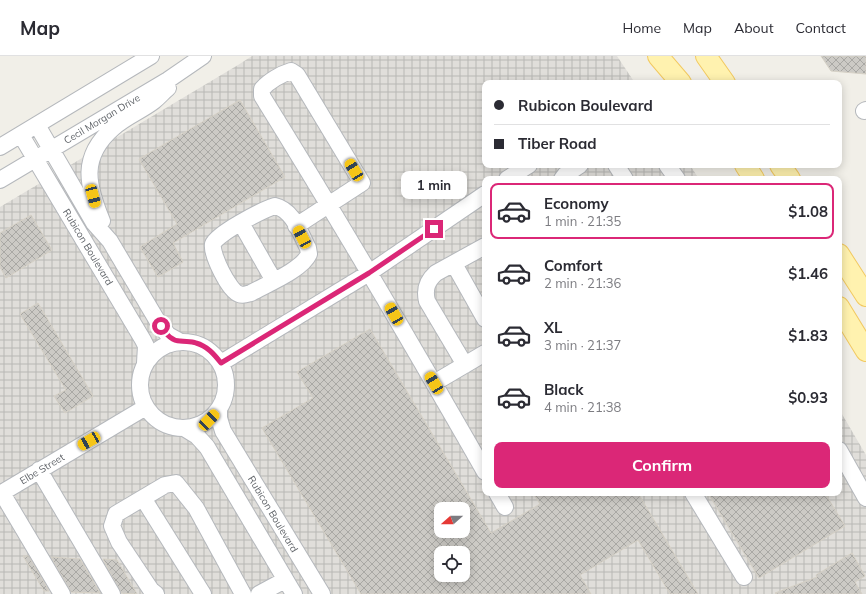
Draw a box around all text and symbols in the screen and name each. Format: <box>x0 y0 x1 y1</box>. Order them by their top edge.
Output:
text: Map <box>20 16 60 40</box>
text: Home <box>622 19 661 37</box>
text: Map <box>683 19 712 37</box>
text: About <box>734 19 774 37</box>
text: Contact <box>796 19 846 37</box>
street label: Cecil Morgan Drive <box>61 91 143 147</box>
text: Rubicon Boulevard <box>518 96 653 115</box>
text: Tiber Road <box>518 134 597 153</box>
car <box>343 157 365 183</box>
callout: 1 min <box>401 171 467 199</box>
text: 1 min <box>417 177 451 193</box>
car <box>84 183 102 209</box>
icon: car <box>496 193 532 229</box>
text: Economy <box>544 194 609 213</box>
text: $1.08 <box>788 202 828 221</box>
street label: Rubicon Boulevard <box>60 206 116 288</box>
text: 1 min · 21:35 <box>544 213 621 229</box>
route end <box>425 220 443 238</box>
car <box>291 224 313 250</box>
icon: car <box>496 255 532 291</box>
text: Comfort <box>544 256 602 275</box>
text: $1.46 <box>788 264 828 283</box>
text: 2 min · 21:36 <box>544 275 621 291</box>
car <box>383 301 405 327</box>
route start <box>152 317 170 335</box>
icon: car <box>496 317 532 353</box>
text: XL <box>544 318 562 337</box>
text: $1.83 <box>788 326 828 345</box>
text: 3 min · 21:37 <box>544 337 621 353</box>
car <box>423 370 445 396</box>
icon: car <box>496 379 532 415</box>
text: Black <box>544 380 583 399</box>
text: $0.93 <box>788 388 828 407</box>
text: 4 min · 21:38 <box>544 399 621 415</box>
car <box>196 407 222 433</box>
car <box>76 430 102 452</box>
button: Confirm <box>494 442 830 488</box>
street label: Elbe Street <box>17 450 67 487</box>
street label: Rubicon Boulevard <box>245 473 301 555</box>
north arrow <box>434 502 470 538</box>
map controls <box>434 502 470 582</box>
button: locate <box>434 546 470 582</box>

